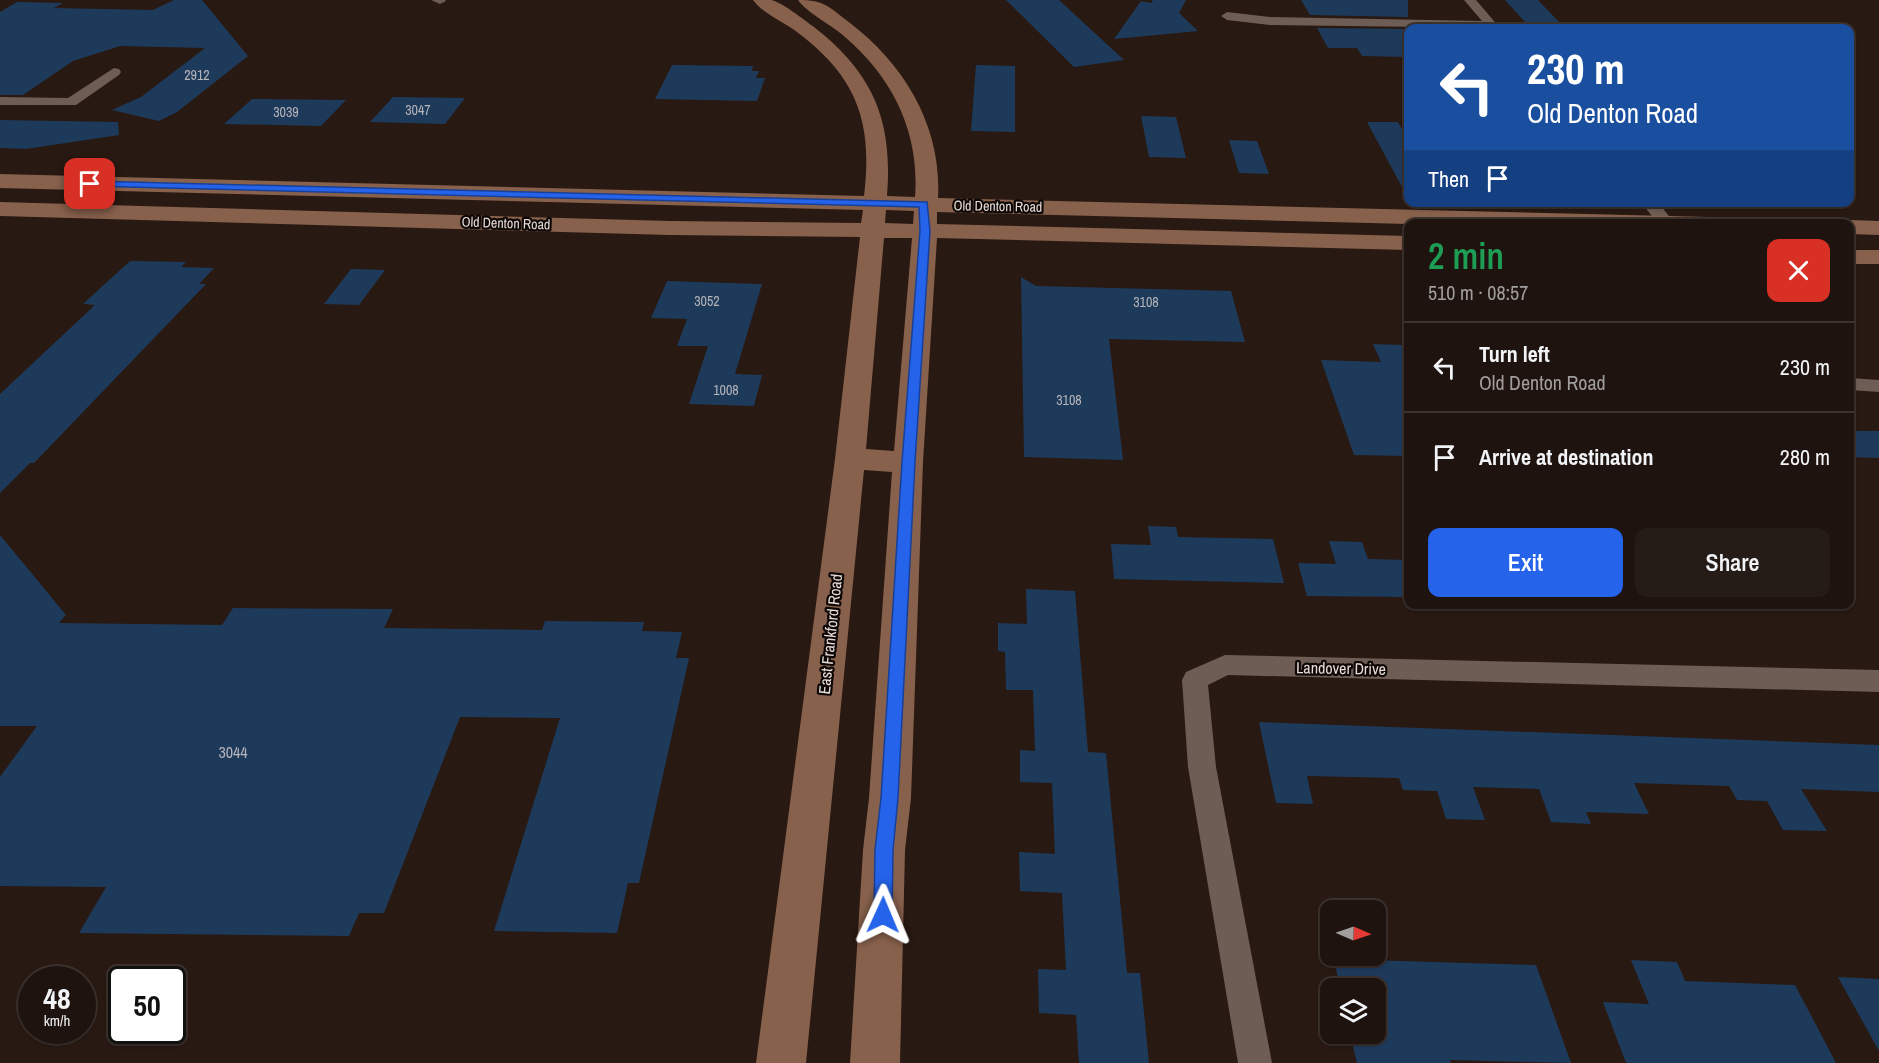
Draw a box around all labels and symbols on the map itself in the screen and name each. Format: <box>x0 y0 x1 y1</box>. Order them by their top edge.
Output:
house number: 2912 <box>184 66 210 84</box>
house number: 3047 <box>405 101 431 119</box>
house number: 3039 <box>273 103 299 121</box>
pin <box>64 158 115 209</box>
street label: Old Denton Road <box>953 196 1043 216</box>
street label: Old Denton Road <box>461 212 551 234</box>
house number: 3052 <box>694 292 720 310</box>
house number: 3108 <box>1133 293 1159 311</box>
house number: 1008 <box>713 381 739 399</box>
house number: 3108 <box>1056 391 1082 409</box>
street label: East Frankford Road <box>813 573 847 695</box>
street label: Landover Drive <box>1296 656 1386 680</box>
house number: 3044 <box>218 741 248 763</box>
position arrow <box>851 883 915 947</box>
north arrow <box>1320 900 1386 966</box>
speed limit sign: 50 <box>108 966 186 1044</box>

